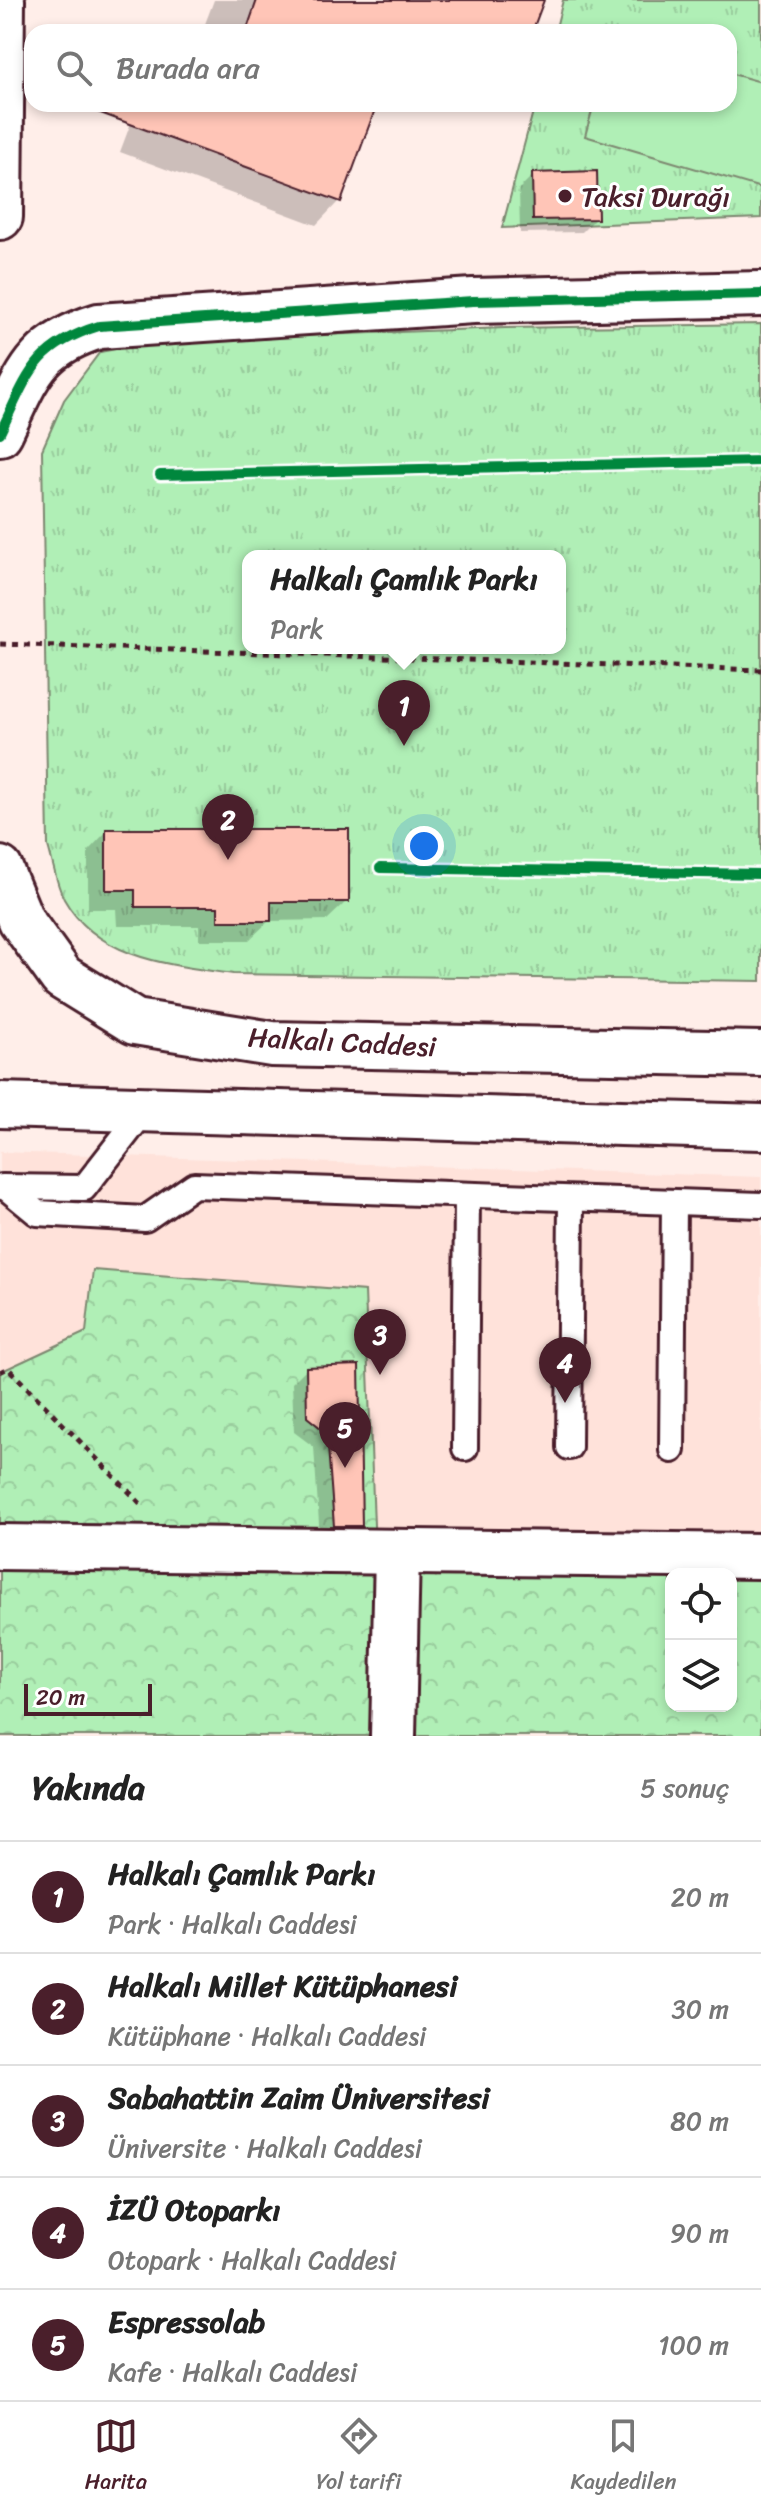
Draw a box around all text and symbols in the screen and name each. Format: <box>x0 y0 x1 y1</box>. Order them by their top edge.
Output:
search box <box>24 24 737 112</box>
text: Burada ara <box>116 41 259 95</box>
icon: search <box>52 46 96 90</box>
place label: Taksi Durağı <box>581 172 730 221</box>
marker: Taksi Durağı <box>556 187 574 205</box>
popup <box>242 550 566 654</box>
text: Halkalı Çamlık Parkı <box>270 552 538 606</box>
text: Park <box>270 606 323 652</box>
pin: 1 <box>378 680 430 746</box>
pin: 2 <box>202 794 254 860</box>
your location <box>404 826 444 866</box>
street label: Halkalı Caddesi <box>247 1013 439 1071</box>
pin: 3 <box>354 1309 406 1375</box>
pin: 4 <box>539 1337 591 1403</box>
pin: 5 <box>319 1402 371 1468</box>
map controls <box>665 1568 737 1712</box>
button: locate <box>665 1568 737 1640</box>
button: layers <box>665 1640 737 1712</box>
text: 20 m <box>36 1678 85 1717</box>
scale bar <box>24 1680 152 1716</box>
text: Yakında <box>32 1758 145 1818</box>
text: 5 sonuç <box>640 1765 729 1811</box>
text: Halkalı Çamlık Parkı <box>108 1847 376 1901</box>
text: 1 <box>52 1874 64 1920</box>
text: 20 m <box>671 1874 729 1920</box>
text: Park · Halkalı Caddesi <box>108 1901 357 1947</box>
text: Halkalı Millet Kütüphanesi <box>108 1959 457 2013</box>
text: 2 <box>50 1986 66 2032</box>
text: 30 m <box>672 1986 729 2032</box>
text: Kütüphane · Halkalı Caddesi <box>108 2013 426 2059</box>
text: Sabahattin Zaim Üniversitesi <box>108 2071 490 2125</box>
text: 3 <box>51 2098 65 2144</box>
text: 80 m <box>670 2098 729 2144</box>
text: Üniversite · Halkalı Caddesi <box>108 2125 422 2171</box>
text: İZÜ Otoparkı <box>108 2183 281 2237</box>
text: 4 <box>50 2210 66 2256</box>
text: 90 m <box>670 2210 729 2256</box>
text: Otopark · Halkalı Caddesi <box>108 2237 396 2283</box>
text: Espressolab <box>108 2295 265 2349</box>
text: 5 <box>50 2322 66 2368</box>
text: 100 m <box>658 2322 729 2368</box>
text: Kafe · Halkalı Caddesi <box>108 2349 357 2395</box>
tab: Harita <box>85 2414 147 2501</box>
tab: Yol tarifi <box>316 2414 401 2501</box>
tab: Kaydedilen <box>571 2414 676 2501</box>

